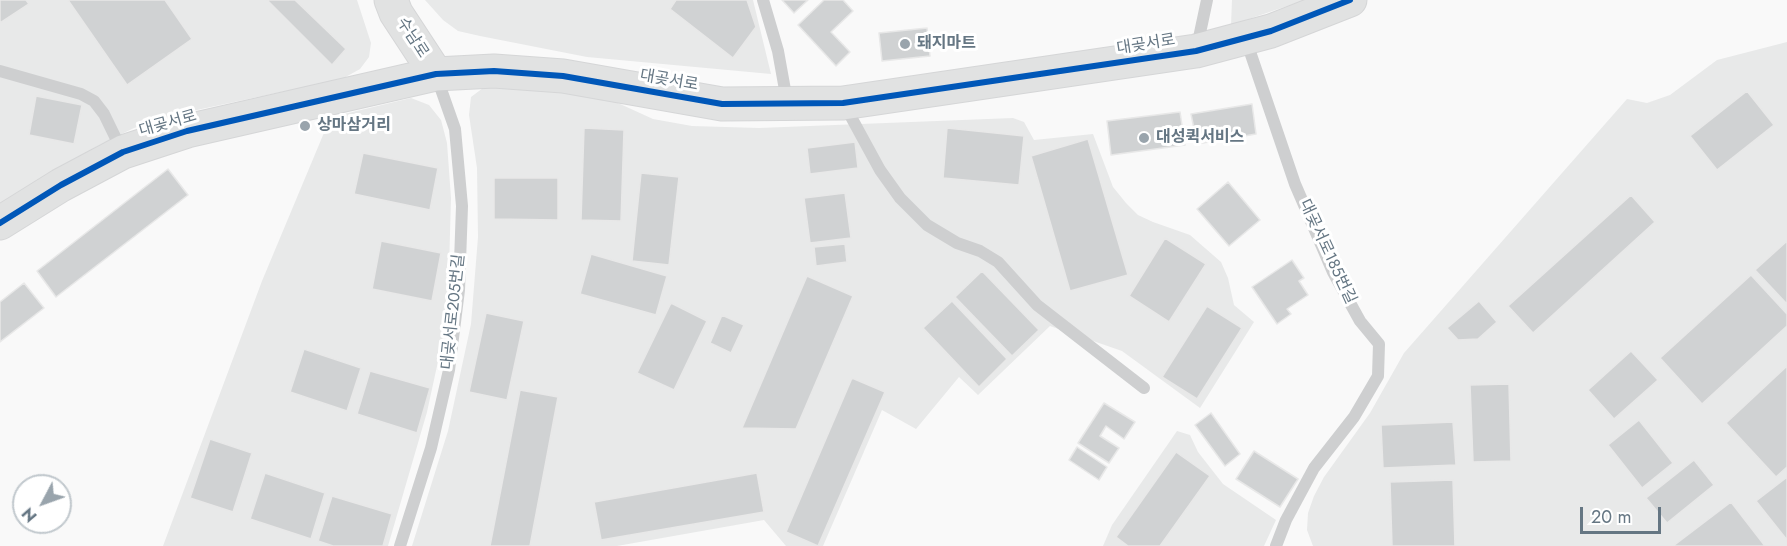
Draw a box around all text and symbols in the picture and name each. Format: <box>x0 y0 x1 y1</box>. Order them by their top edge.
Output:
street label: 수남로 <box>392 14 432 62</box>
street label: 대곶서로 <box>1115 31 1177 59</box>
place label: 돼지마트 <box>917 34 976 54</box>
marker: 돼지마트 <box>898 37 912 51</box>
street label: 대곶서로 <box>638 66 700 96</box>
street label: 대곶서로 <box>137 107 199 141</box>
place label: 상마삼거리 <box>317 116 391 136</box>
marker: 상마삼거리 <box>298 119 312 133</box>
place label: 대성퀵서비스 <box>1156 128 1244 148</box>
marker: 대성퀵서비스 <box>1137 131 1151 145</box>
street label: 대곶서로185번길 <box>1294 197 1360 307</box>
street label: 대곶서로205번길 <box>438 253 470 371</box>
north arrow <box>12 474 72 534</box>
scale bar <box>1583 495 1664 533</box>
text: N <box>17 502 42 527</box>
text: 20 m <box>1591 504 1631 530</box>

